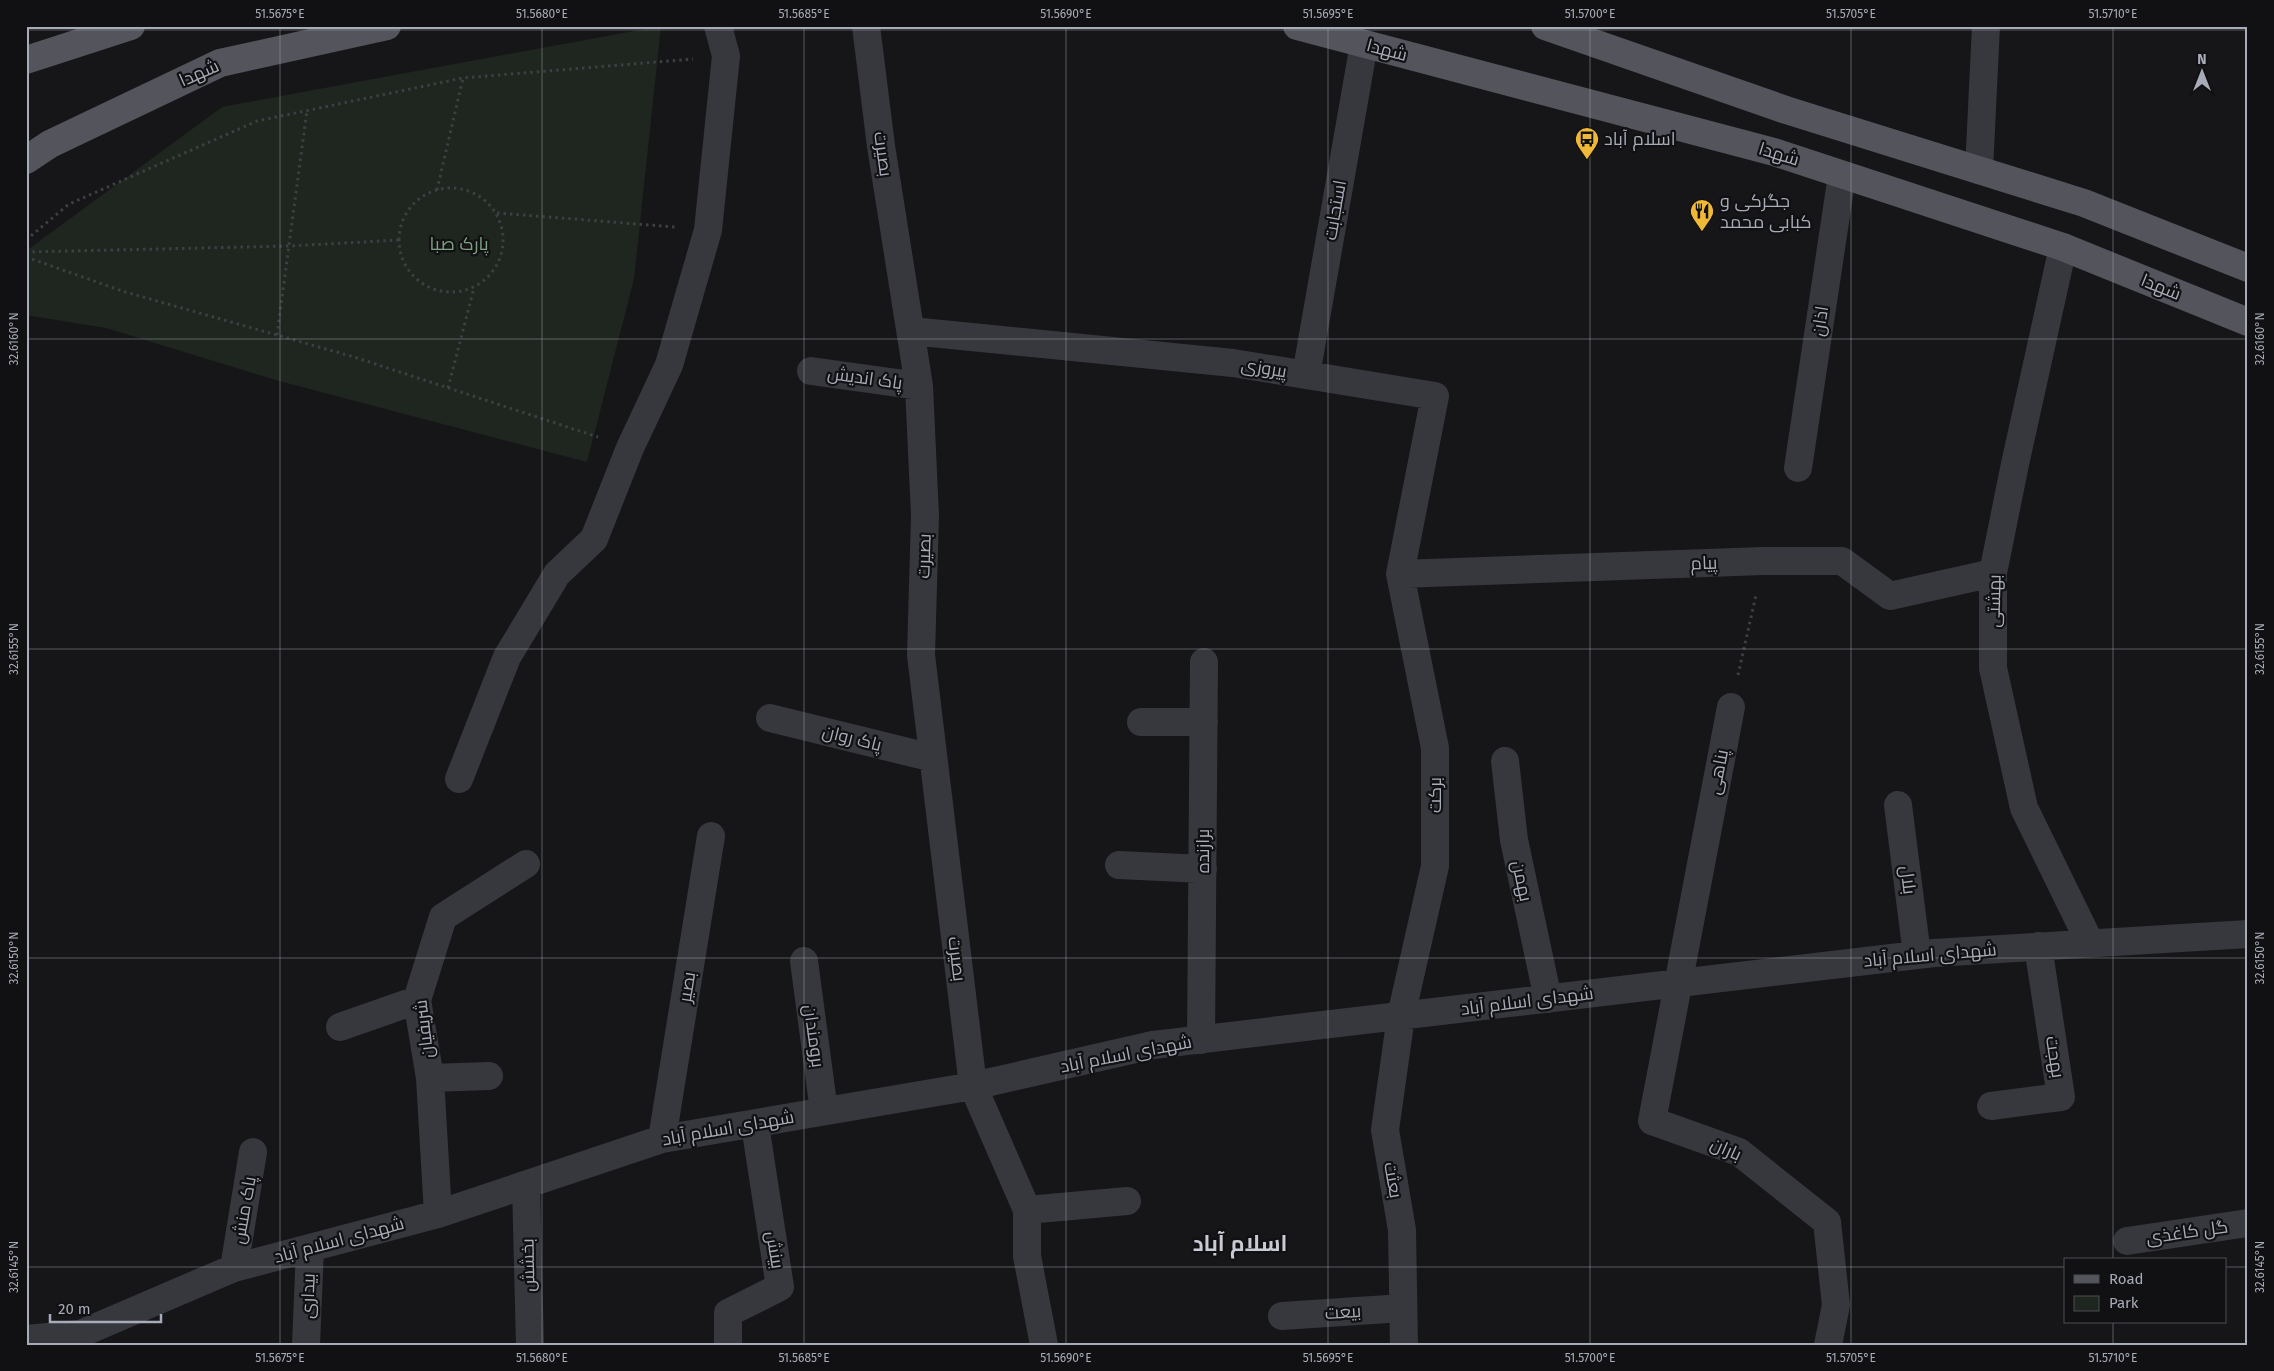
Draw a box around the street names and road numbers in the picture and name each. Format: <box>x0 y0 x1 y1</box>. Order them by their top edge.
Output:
street label: شهدا <box>1364 34 1410 66</box>
street label: شهدا <box>176 55 222 91</box>
street label: بصیرت <box>869 130 897 178</box>
street label: شهدا <box>1756 137 1802 171</box>
street label: استجابت <box>1319 178 1351 242</box>
street label: شهدا <box>2138 269 2184 305</box>
street label: اذان <box>1807 304 1833 338</box>
street label: پیروزی <box>1239 354 1289 383</box>
street label: پاک اندیش <box>826 362 904 395</box>
street label: بصیرت <box>912 533 936 579</box>
street label: پیام <box>1690 552 1718 575</box>
street label: بهشتی <box>1983 574 2005 628</box>
street label: پاک روان <box>820 720 884 757</box>
street label: پناهی <box>1703 747 1734 797</box>
street label: برکت <box>1424 777 1446 813</box>
street label: برازنده <box>1192 829 1214 873</box>
street label: بهمن <box>1507 858 1537 904</box>
street label: بلال <box>1895 864 1921 896</box>
street label: بصیرت <box>943 935 971 983</box>
street label: شهدای اسلام آباد <box>1862 938 1998 973</box>
street label: بصیر <box>674 970 700 1005</box>
street label: شهدای اسلام آباد <box>1459 982 1595 1021</box>
street label: شریفیان <box>409 998 439 1060</box>
street label: برومندان <box>799 1003 829 1069</box>
street label: شهدای اسلام آباد <box>1058 1030 1194 1079</box>
street label: بهجت <box>2041 1034 2069 1080</box>
street label: شهدای اسلام آباد <box>660 1106 796 1151</box>
street label: باران <box>1707 1133 1745 1165</box>
street label: بعثت <box>1379 1160 1407 1200</box>
street label: پاک منش <box>227 1174 262 1246</box>
street label: شهدای اسلام آباد <box>272 1212 407 1269</box>
street label: گل کاغذی <box>2145 1215 2229 1249</box>
street label: بینش <box>761 1230 789 1270</box>
street label: بخشش <box>517 1238 539 1292</box>
street label: بیداری <box>296 1273 320 1319</box>
street label: بیعت <box>1324 1300 1362 1324</box>

